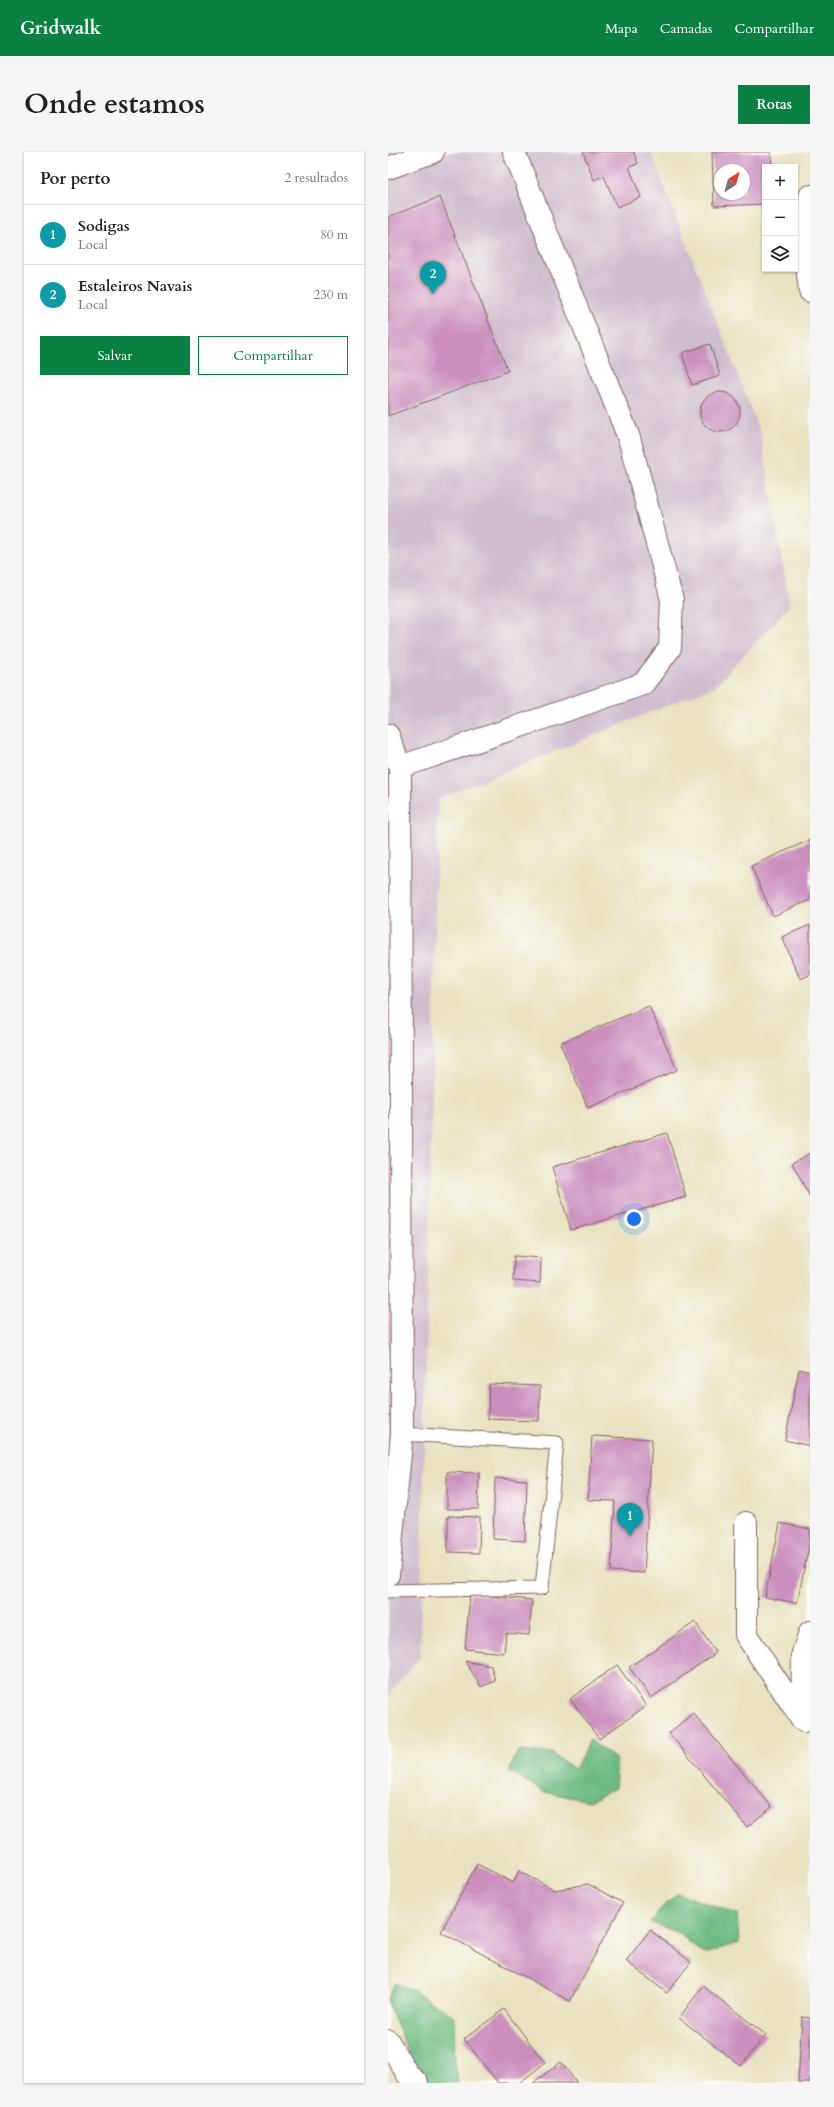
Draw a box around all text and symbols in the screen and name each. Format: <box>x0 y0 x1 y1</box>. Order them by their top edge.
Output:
text: Gridwalk <box>20 15 101 41</box>
text: Mapa <box>605 19 638 38</box>
text: Camadas <box>660 19 713 38</box>
text: Compartilhar <box>735 19 814 38</box>
text: Onde estamos <box>24 85 205 123</box>
button: Rotas <box>738 85 810 124</box>
north arrow <box>714 164 750 200</box>
map controls <box>762 164 798 272</box>
button: + <box>762 164 798 200</box>
text: Por perto <box>40 167 110 190</box>
text: 2 resultados <box>284 169 348 187</box>
button: − <box>762 200 798 236</box>
text: Sodigas <box>78 216 130 236</box>
text: 1 <box>50 226 56 244</box>
text: 80 m <box>320 226 348 244</box>
text: Local <box>78 236 108 254</box>
button: layers <box>762 236 798 272</box>
pin: 2 <box>420 261 446 294</box>
text: Estaleiros Navais <box>78 276 192 296</box>
text: 2 <box>50 286 56 304</box>
text: 230 m <box>314 286 348 304</box>
text: Local <box>78 296 108 314</box>
button: Salvar <box>40 336 190 375</box>
button: Compartilhar <box>198 336 348 375</box>
your location <box>624 1209 644 1229</box>
pin: 1 <box>617 1503 643 1536</box>

